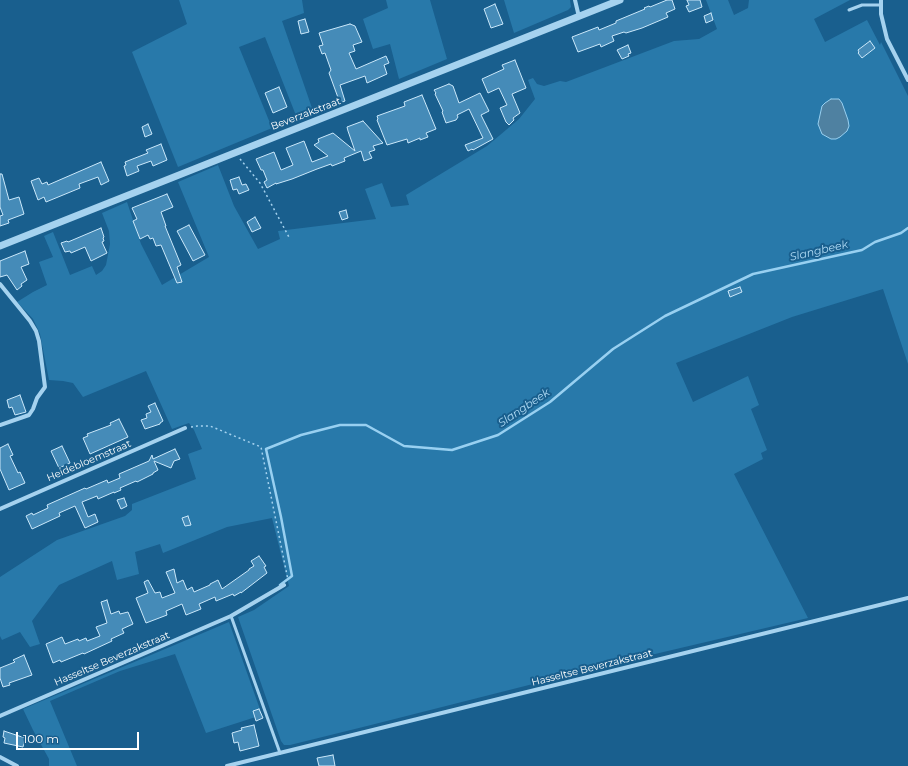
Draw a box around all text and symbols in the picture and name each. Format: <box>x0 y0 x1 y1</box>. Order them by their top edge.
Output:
street label: Beverzakstraat <box>269 95 343 133</box>
water label: Slangbeek <box>789 238 849 264</box>
water label: Slangbeek <box>496 386 552 430</box>
street label: Heidebloemstraat <box>45 438 133 484</box>
street label: Hasseltse Beverzakstraat <box>53 629 171 689</box>
street label: Hasseltse Beverzakstraat <box>530 647 654 689</box>
scale bar <box>18 724 141 750</box>
text: 100 m <box>23 731 59 746</box>

